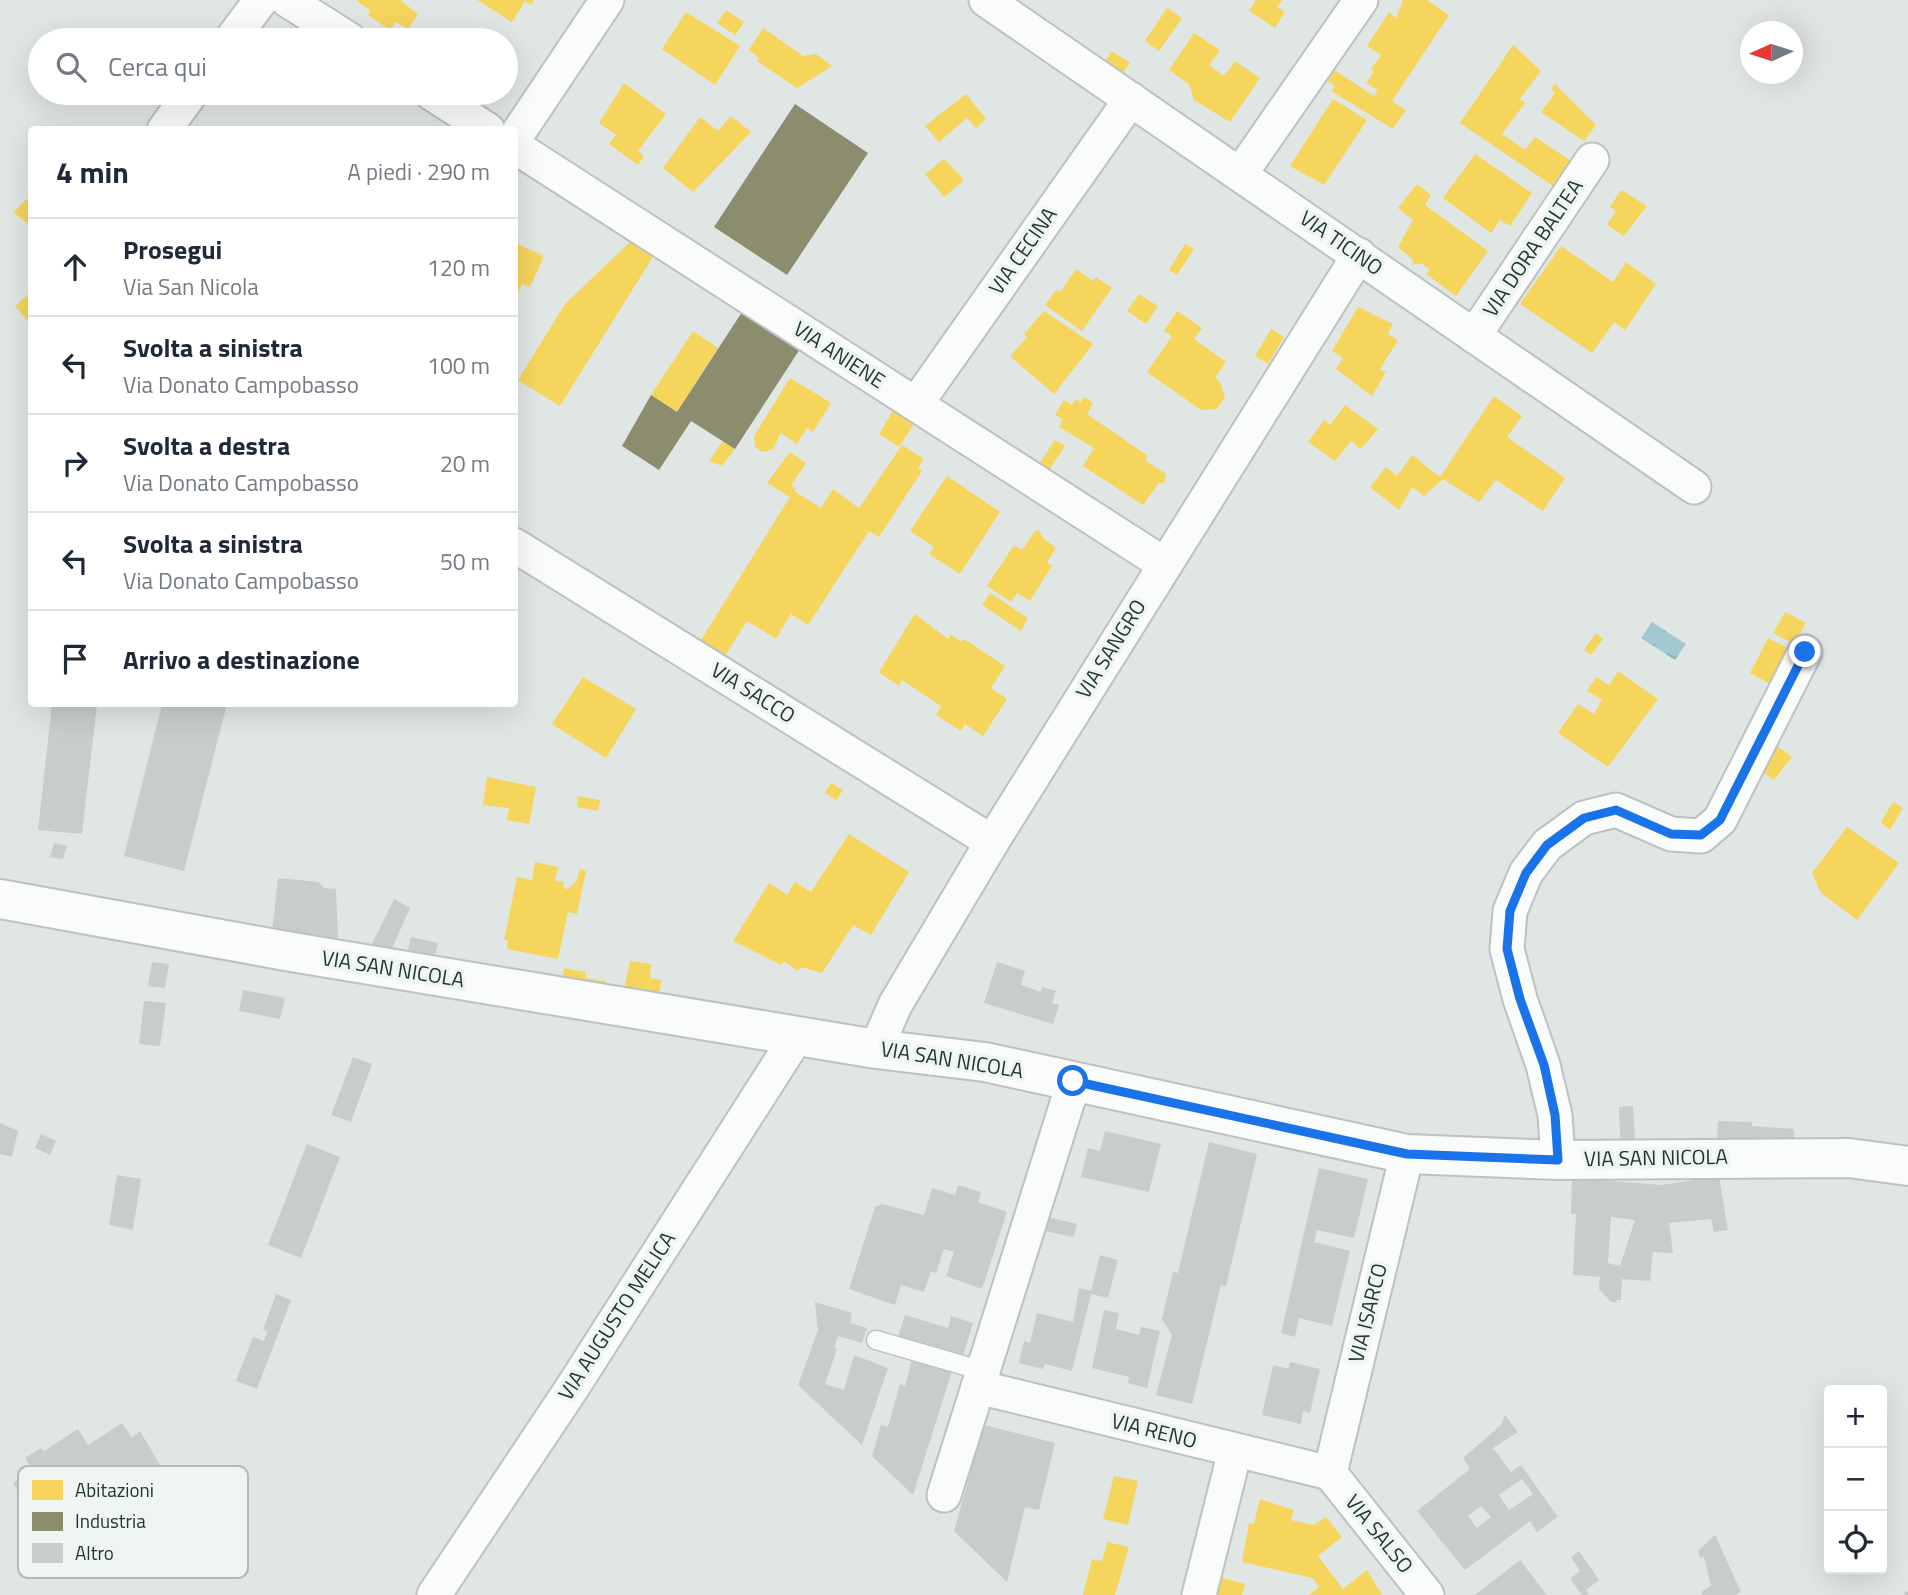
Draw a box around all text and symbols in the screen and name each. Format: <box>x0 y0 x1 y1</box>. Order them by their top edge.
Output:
north arrow <box>1740 21 1803 84</box>
search box <box>28 28 518 105</box>
text: Cerca qui <box>108 47 207 86</box>
icon: search <box>52 48 90 86</box>
text: 4 min <box>56 149 129 195</box>
text: A piedi · 290 m <box>347 154 490 189</box>
street label: VIA DORA BALTEA <box>1474 172 1591 323</box>
street label: VIA CECINA <box>980 200 1064 301</box>
street label: VIA TICINO <box>1293 202 1390 283</box>
text: Prosegui <box>123 230 222 269</box>
icon: ahead <box>56 248 94 286</box>
text: 120 m <box>427 250 490 285</box>
text: Via San Nicola <box>123 269 259 304</box>
street label: VIA ANIENE <box>787 312 892 396</box>
text: Svolta a sinistra <box>123 328 303 367</box>
icon: left <box>56 346 94 384</box>
text: 100 m <box>427 348 490 383</box>
text: Via Donato Campobasso <box>123 367 359 402</box>
text: Svolta a destra <box>123 426 290 465</box>
icon: right <box>56 444 94 482</box>
text: 20 m <box>440 446 490 481</box>
text: Via Donato Campobasso <box>123 465 359 500</box>
text: Svolta a sinistra <box>123 524 303 563</box>
icon: left <box>56 542 94 580</box>
text: 50 m <box>440 544 490 579</box>
text: Via Donato Campobasso <box>123 563 359 598</box>
street label: VIA SANGRO <box>1067 592 1153 704</box>
route end <box>1789 636 1820 667</box>
icon: arrive <box>56 640 94 678</box>
text: Arrivo a destinazione <box>123 640 360 679</box>
street label: VIA SACCO <box>705 654 802 731</box>
street label: VIA SAN NICOLA <box>320 941 467 995</box>
street label: VIA SAN NICOLA <box>879 1032 1026 1086</box>
route start <box>1057 1065 1088 1096</box>
street label: VIA SAN NICOLA <box>1584 1140 1729 1174</box>
street label: VIA AUGUSTO MELICA <box>549 1224 683 1406</box>
street label: VIA ISARCO <box>1339 1260 1395 1366</box>
map controls <box>1824 1385 1887 1574</box>
button: + <box>1824 1385 1887 1448</box>
street label: VIA RENO <box>1108 1404 1200 1456</box>
button: − <box>1824 1448 1887 1511</box>
legend <box>18 1466 248 1578</box>
text: Abitazioni <box>75 1475 154 1504</box>
street label: VIA SALSO <box>1338 1487 1422 1580</box>
text: Industria <box>75 1506 146 1535</box>
button: locate <box>1824 1511 1887 1574</box>
text: Altro <box>75 1538 114 1567</box>

